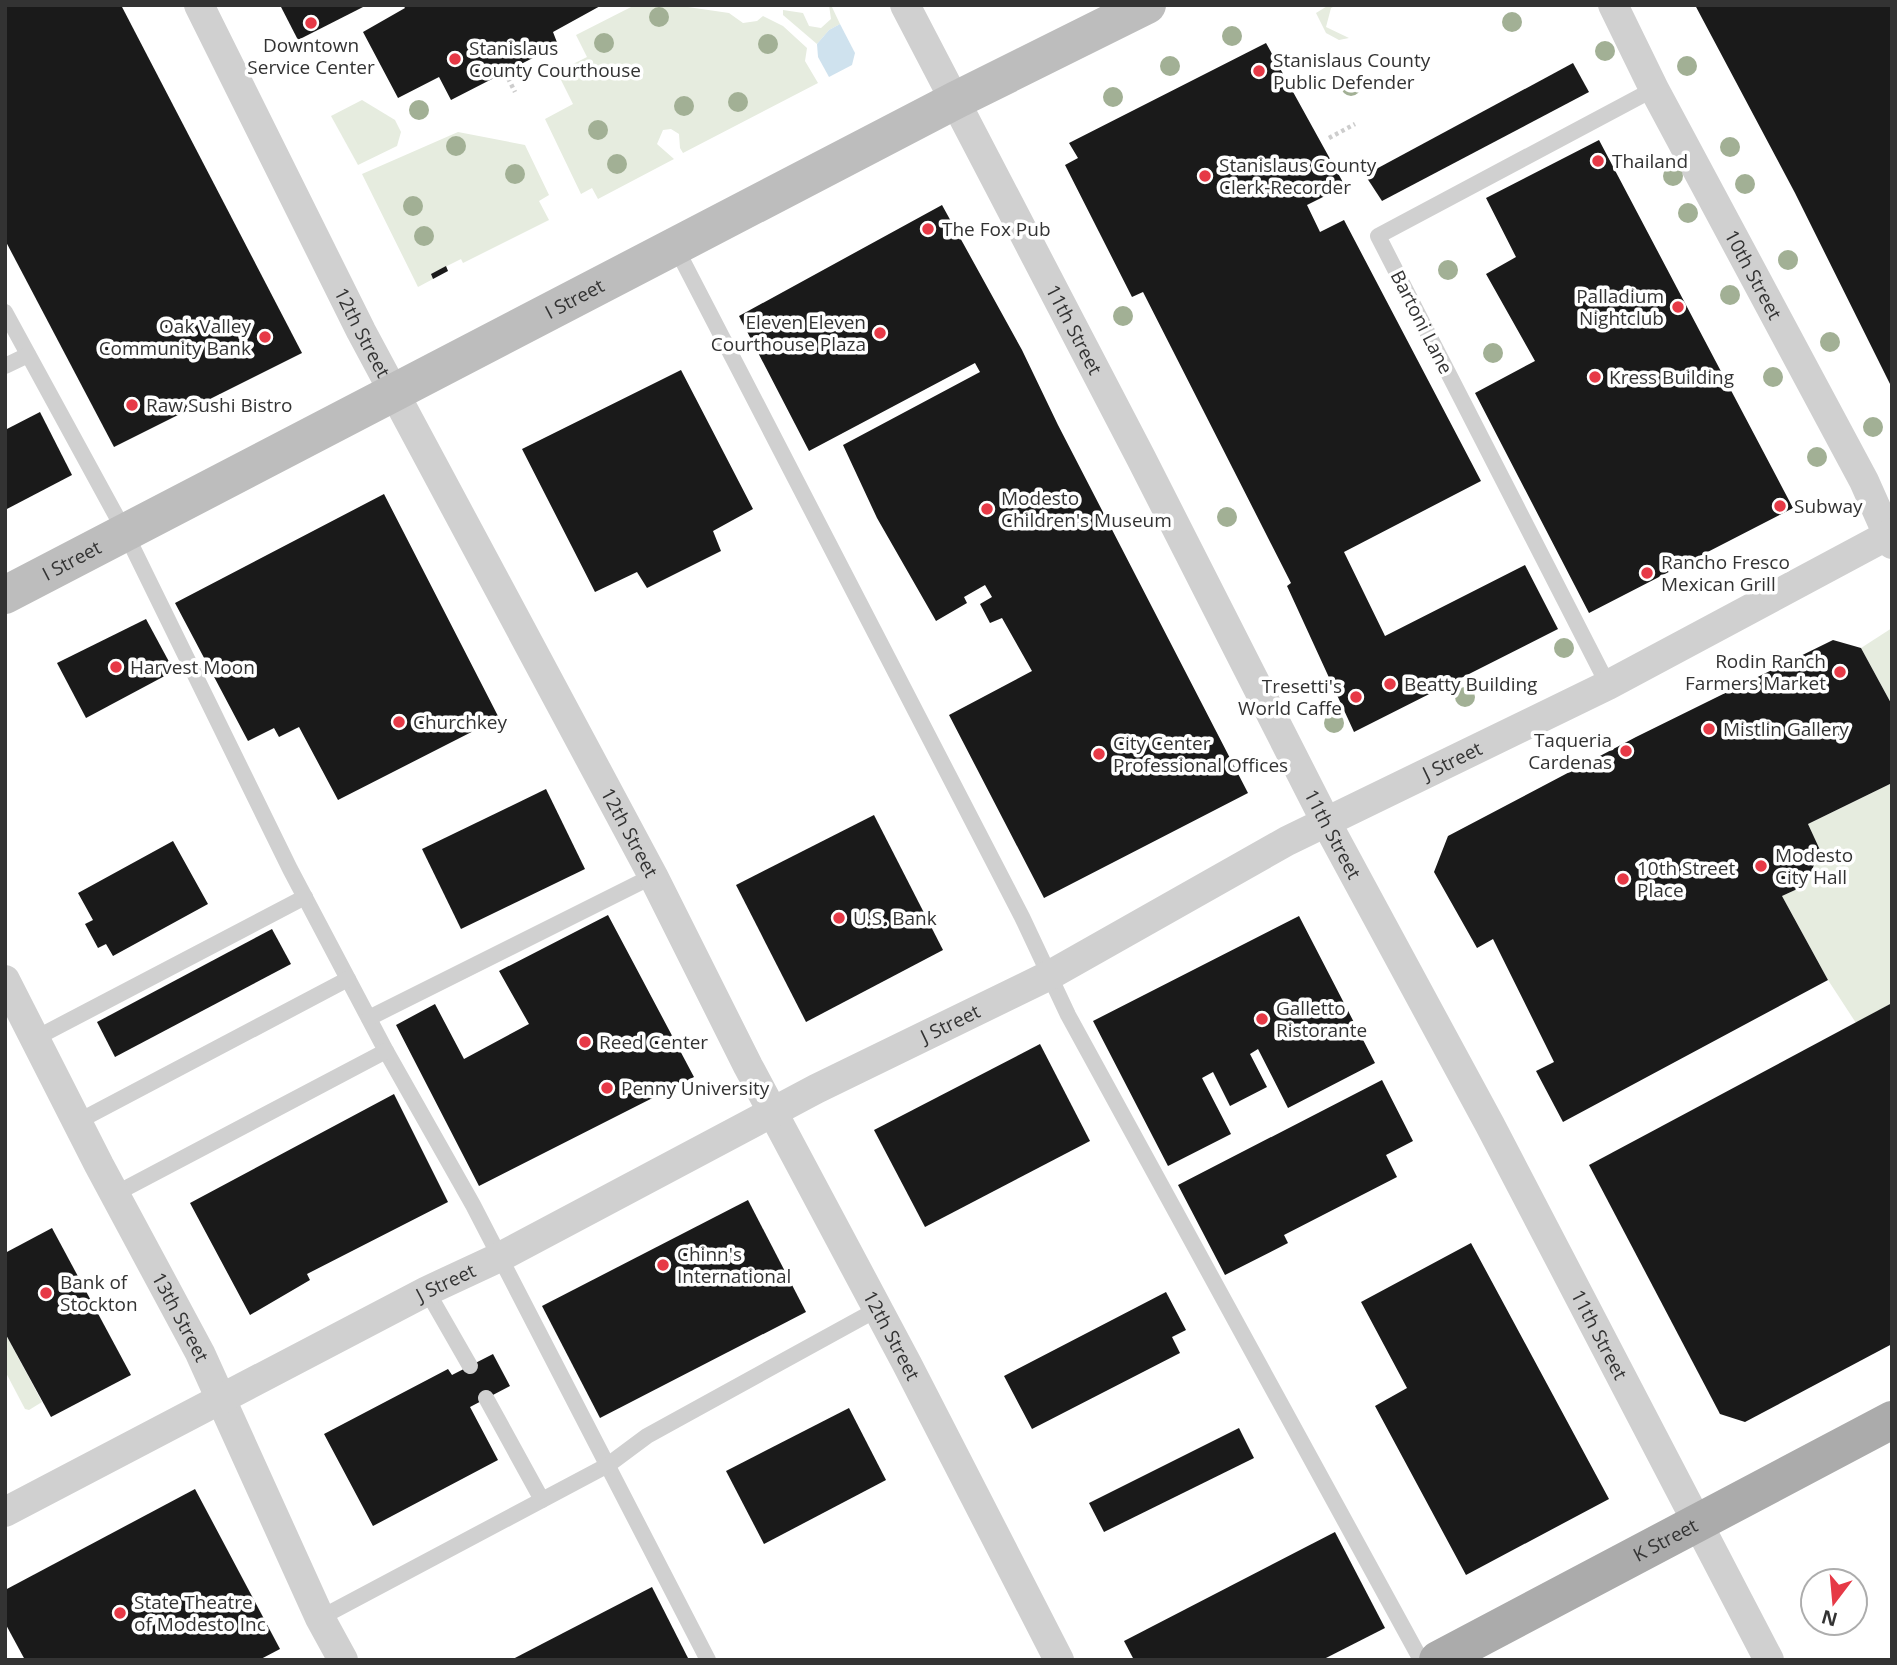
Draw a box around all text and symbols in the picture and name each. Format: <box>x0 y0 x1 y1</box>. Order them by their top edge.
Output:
marker: Downtown Service Center <box>303 15 319 31</box>
place label: Downtown Service Center <box>247 32 375 80</box>
place label: Stanislaus County Courthouse <box>469 35 641 83</box>
place label: Stanislaus County Public Defender <box>1273 47 1431 95</box>
marker: Stanislaus County Courthouse <box>447 51 463 67</box>
marker: Stanislaus County Public Defender <box>1251 63 1267 79</box>
place label: Thailand <box>1612 148 1688 174</box>
place label: Stanislaus County Clerk-Recorder <box>1219 152 1377 200</box>
marker: Thailand <box>1590 153 1606 169</box>
marker: Stanislaus County Clerk-Recorder <box>1197 168 1213 184</box>
place label: The Fox Pub <box>942 216 1051 242</box>
marker: The Fox Pub <box>920 221 936 237</box>
street label: 10th Street <box>1719 225 1788 324</box>
street label: Bartoni Lane <box>1385 266 1459 378</box>
street label: I Street <box>540 272 609 325</box>
street label: 11th Street <box>1040 280 1108 379</box>
street label: 12th Street <box>328 283 397 382</box>
place label: Palladium Nightclub <box>1576 283 1664 331</box>
marker: Palladium Nightclub <box>1670 299 1686 315</box>
place label: Eleven Eleven Courthouse Plaza <box>711 309 866 357</box>
place label: Oak Valley Community Bank <box>99 313 251 361</box>
marker: Eleven Eleven Courthouse Plaza <box>872 325 888 341</box>
marker: Oak Valley Community Bank <box>257 329 273 345</box>
place label: Kress Building <box>1609 364 1734 390</box>
marker: Kress Building <box>1587 369 1603 385</box>
place label: Raw Sushi Bistro <box>146 392 293 418</box>
marker: Raw Sushi Bistro <box>124 397 140 413</box>
place label: Modesto Children's Museum <box>1001 485 1172 533</box>
place label: Subway <box>1794 493 1863 519</box>
marker: Subway <box>1772 498 1788 514</box>
marker: Modesto Children's Museum <box>979 501 995 517</box>
street label: I Street <box>37 534 106 587</box>
place label: Rancho Fresco Mexican Grill <box>1661 549 1790 597</box>
marker: Rancho Fresco Mexican Grill <box>1639 565 1655 581</box>
place label: Rodin Ranch Farmers Market <box>1685 648 1826 696</box>
place label: Harvest Moon <box>130 654 255 680</box>
marker: Harvest Moon <box>108 659 124 675</box>
marker: Rodin Ranch Farmers Market <box>1832 664 1848 680</box>
place label: Beatty Building <box>1404 671 1537 697</box>
place label: Tresetti's World Caffe <box>1238 673 1342 721</box>
marker: Beatty Building <box>1382 676 1398 692</box>
marker: Tresetti's World Caffe <box>1348 689 1364 705</box>
place label: Churchkey <box>413 709 507 735</box>
marker: Churchkey <box>391 714 407 730</box>
place label: Mistlin Gallery <box>1723 716 1849 742</box>
marker: Mistlin Gallery <box>1701 721 1717 737</box>
place label: Taqueria Cardenas <box>1528 727 1612 775</box>
place label: City Center Professional Offices <box>1113 730 1288 778</box>
street label: J Street <box>1416 735 1486 787</box>
marker: Taqueria Cardenas <box>1618 743 1634 759</box>
marker: City Center Professional Offices <box>1091 746 1107 762</box>
street label: 12th Street <box>595 783 664 882</box>
street label: 11th Street <box>1298 785 1368 884</box>
place label: Modesto City Hall <box>1775 842 1853 890</box>
place label: 10th Street Place <box>1637 855 1735 903</box>
marker: Modesto City Hall <box>1753 858 1769 874</box>
marker: 10th Street Place <box>1615 871 1631 887</box>
place label: U.S. Bank <box>853 905 937 931</box>
marker: U.S. Bank <box>831 910 847 926</box>
place label: Galletto Ristorante <box>1276 995 1367 1043</box>
street label: J Street <box>914 998 984 1050</box>
marker: Galletto Ristorante <box>1254 1011 1270 1027</box>
place label: Reed Center <box>599 1029 708 1055</box>
marker: Reed Center <box>577 1034 593 1050</box>
place label: Penny University <box>621 1075 770 1101</box>
marker: Penny University <box>599 1080 615 1096</box>
place label: Chinn's International <box>677 1241 791 1289</box>
street label: J Street <box>410 1257 480 1309</box>
marker: Chinn's International <box>655 1257 671 1273</box>
street label: 13th Street <box>146 1268 215 1366</box>
place label: Bank of Stockton <box>60 1269 138 1317</box>
marker: Bank of Stockton <box>38 1285 54 1301</box>
street label: 11th Street <box>1565 1285 1634 1384</box>
street label: 12th Street <box>857 1286 926 1385</box>
street label: K Street <box>1628 1512 1702 1568</box>
north arrow <box>1799 1567 1869 1637</box>
place label: State Theatre of Modesto Inc <box>134 1589 266 1637</box>
text: N <box>1818 1604 1840 1633</box>
marker: State Theatre of Modesto Inc <box>112 1605 128 1621</box>

